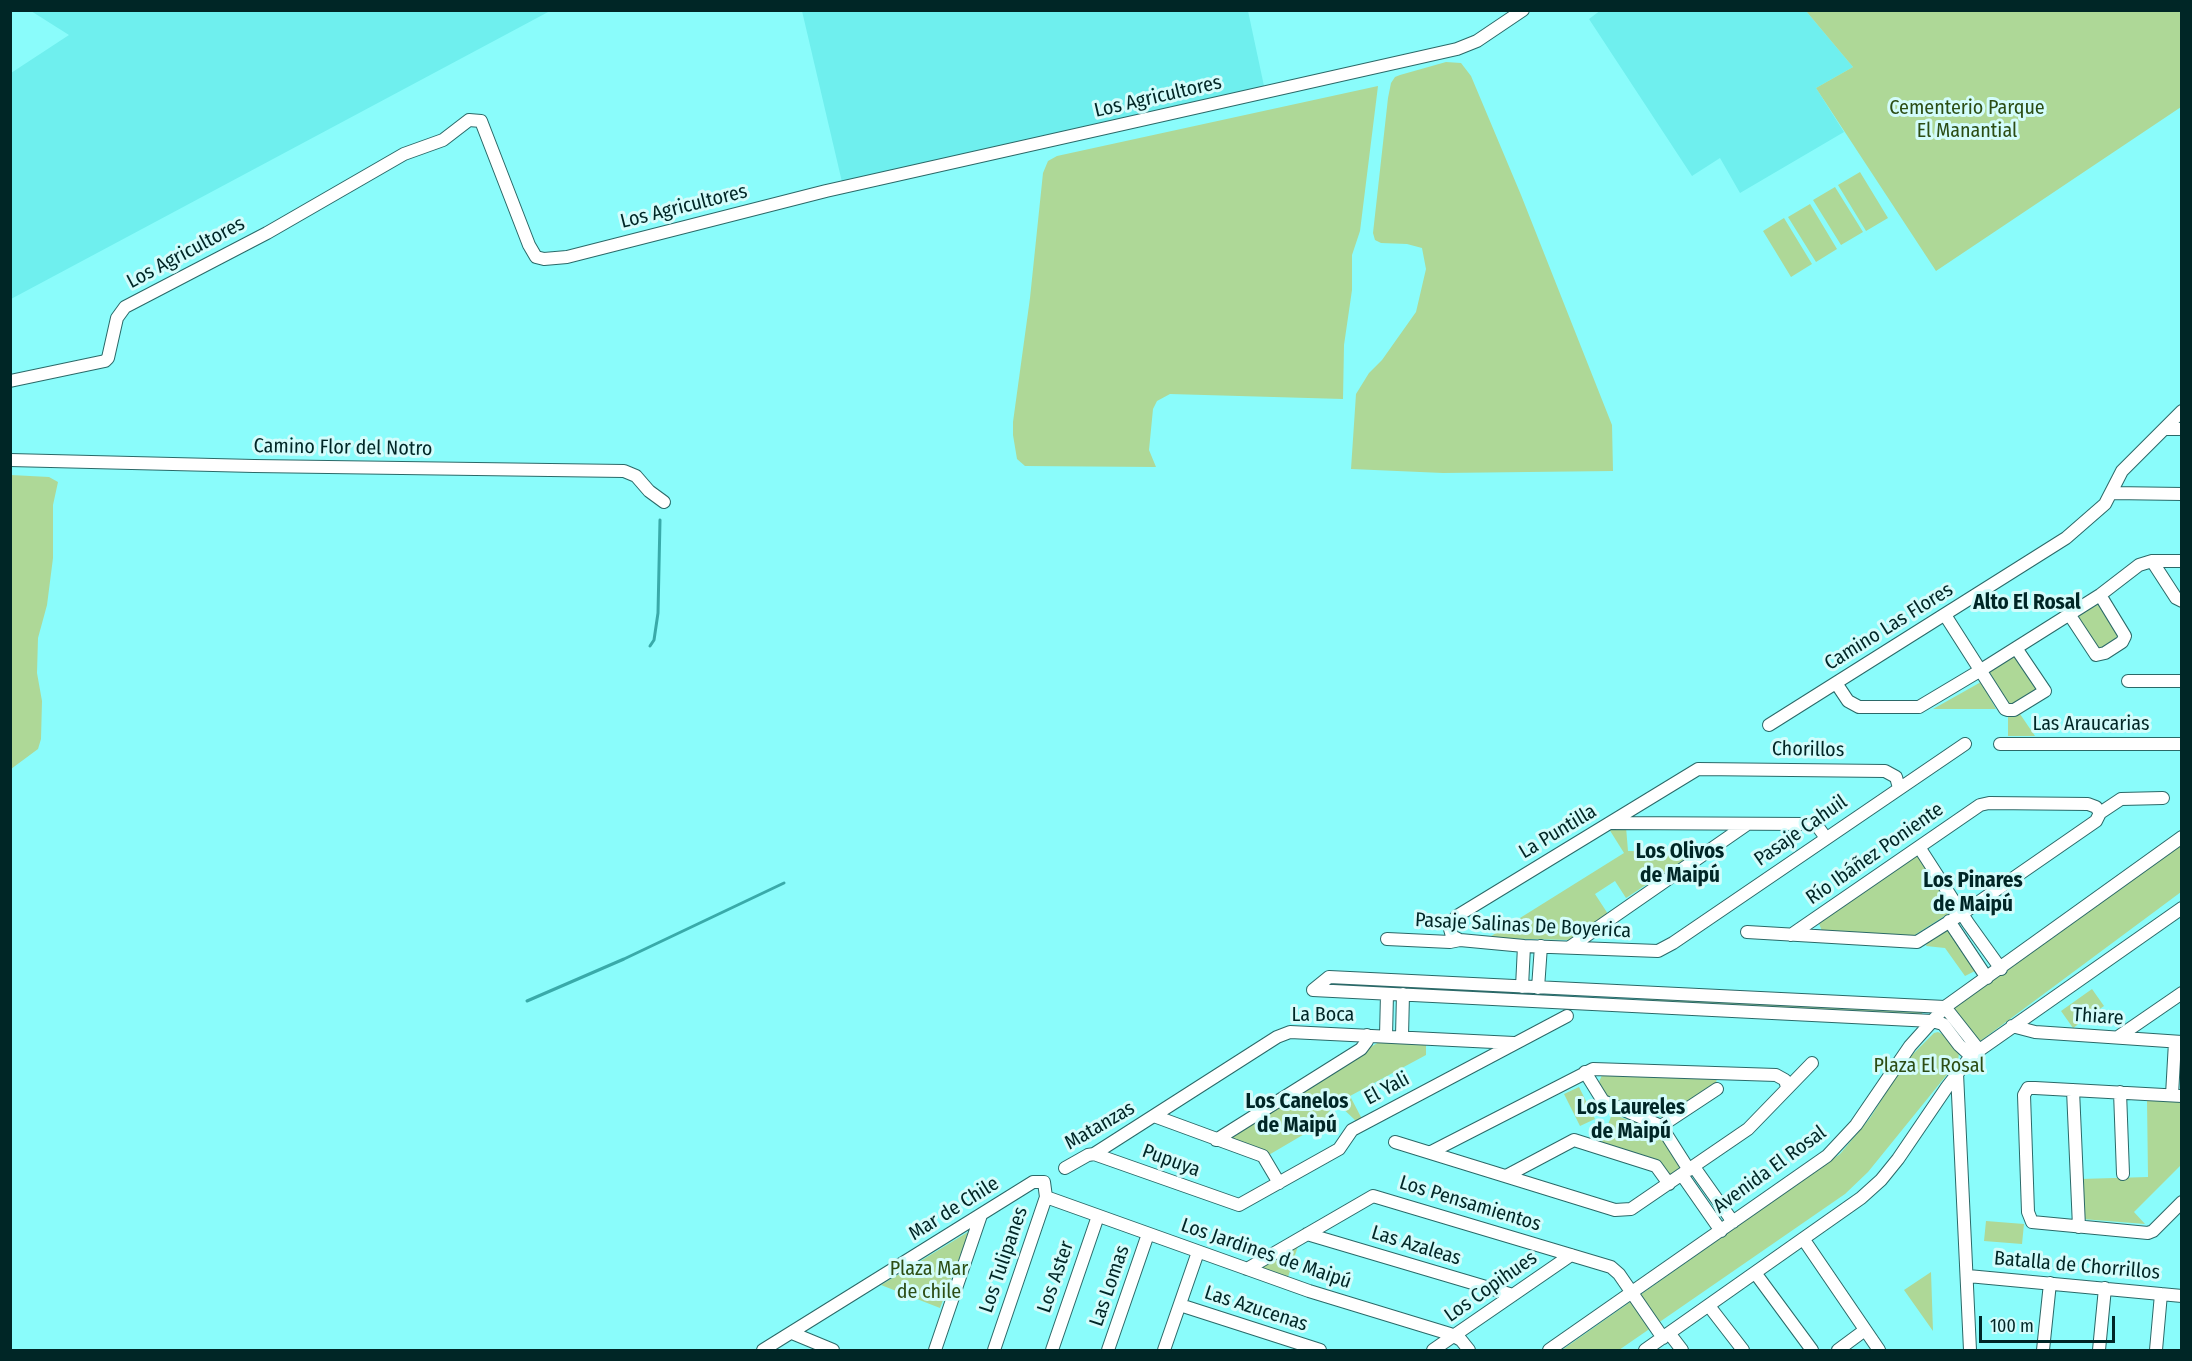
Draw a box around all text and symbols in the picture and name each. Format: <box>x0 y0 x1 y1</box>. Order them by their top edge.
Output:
street label: Los Agricultores <box>1092 71 1224 123</box>
park label: Cementerio Parque El Manantial <box>1889 96 2045 143</box>
street label: Los Agricultores <box>618 180 750 234</box>
street label: Los Agricultores <box>123 212 249 294</box>
street label: Camino Flor del Notro <box>254 434 432 462</box>
street label: Camino Las Flores <box>1820 578 1958 676</box>
district label: Alto El Rosal <box>1973 590 2081 616</box>
street label: Las Araucarias <box>2032 712 2150 736</box>
street label: Chorillos <box>1772 737 1844 763</box>
street label: Pasaje Cahuil <box>1750 790 1852 872</box>
street label: Río Ibáñez Poniente <box>1802 798 1948 910</box>
street label: La Puntilla <box>1515 800 1601 864</box>
district label: Los Olivos de Maipú <box>1636 839 1724 889</box>
district label: Los Pinares de Maipú <box>1923 868 2023 918</box>
street label: Pasaje Salinas De Boyerica <box>1414 908 1632 944</box>
street label: La Boca <box>1292 1003 1354 1027</box>
street label: Thiare <box>2072 1003 2124 1031</box>
park label: Plaza El Rosal <box>1873 1054 1985 1078</box>
street label: El Yali <box>1360 1067 1414 1111</box>
district label: Los Canelos de Maipú <box>1245 1089 1349 1139</box>
district label: Los Laureles de Maipú <box>1577 1095 1685 1145</box>
street label: Matanzas <box>1061 1096 1139 1156</box>
street label: Avenida El Rosal <box>1709 1121 1831 1219</box>
street label: Pupuya <box>1139 1139 1203 1183</box>
street label: Los Pensamientos <box>1396 1171 1544 1237</box>
street label: Mar de Chile <box>905 1172 1003 1246</box>
street label: Los Tulipanes <box>975 1204 1033 1316</box>
street label: Los Jardines de Maipú <box>1178 1214 1354 1294</box>
street label: Las Azaleas <box>1368 1221 1464 1271</box>
street label: Los Aster <box>1033 1238 1079 1316</box>
street label: Las Lomas <box>1085 1242 1135 1330</box>
street label: Los Copihues <box>1440 1246 1542 1328</box>
street label: Batalla de Chorrillos <box>1993 1247 2161 1285</box>
park label: Plaza Mar de chile <box>890 1257 968 1304</box>
street label: Las Azucenas <box>1201 1281 1311 1337</box>
scale bar <box>1982 1304 2118 1342</box>
text: 100 m <box>1990 1315 2034 1337</box>

